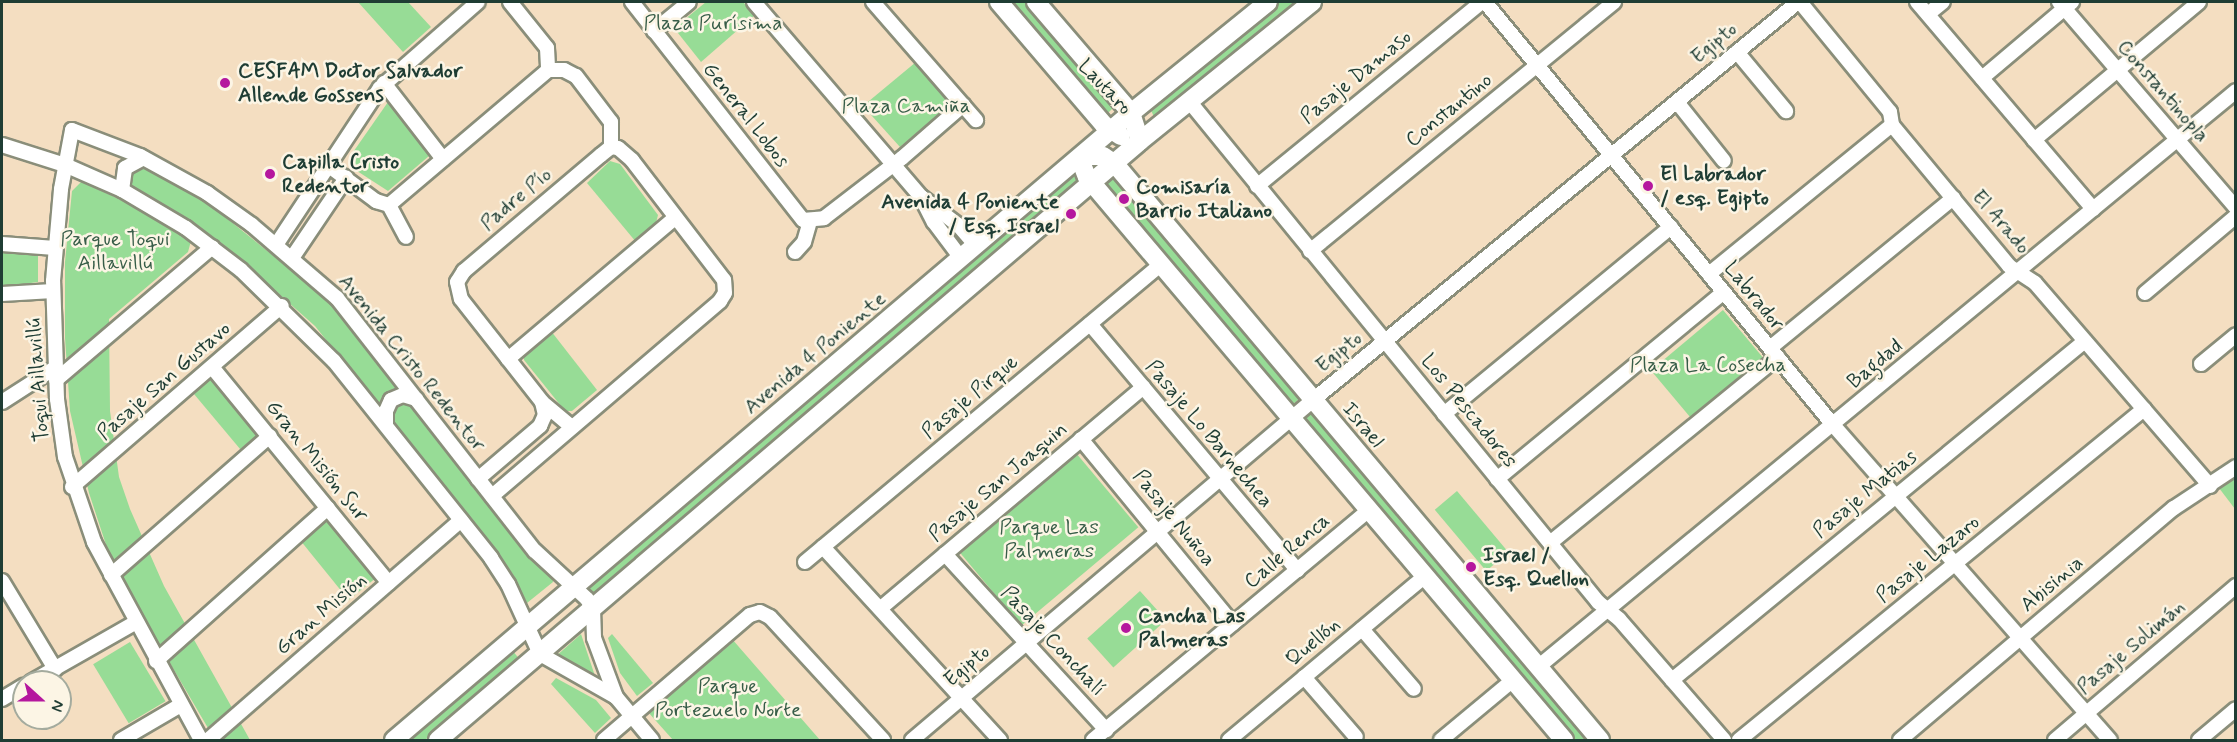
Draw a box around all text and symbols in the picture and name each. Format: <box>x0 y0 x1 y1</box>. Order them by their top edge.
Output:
park label: Plaza Purísima <box>644 10 782 36</box>
street label: Egipto <box>1686 16 1742 70</box>
street label: Pasaje Damaso <box>1295 25 1417 129</box>
street label: Constantinopla <box>2112 35 2214 147</box>
street label: Lautaro <box>1072 54 1138 120</box>
street label: General Lobos <box>696 56 796 174</box>
place label: CESFAM Doctor Salvador Allende Gossens <box>238 58 460 108</box>
street label: Constantino <box>1401 67 1497 153</box>
marker: CESFAM Doctor Salvador Allende Gossens <box>216 74 234 92</box>
park label: Plaza Camiña <box>842 93 970 119</box>
place label: Capilla Cristo Redentor <box>282 149 401 199</box>
place label: El Labrador / esq. Egipto <box>1660 161 1769 211</box>
street label: Padre Pío <box>475 162 557 236</box>
marker: Capilla Cristo Redentor <box>263 167 277 181</box>
place label: Comisaría Barrio Italiano <box>1136 174 1272 224</box>
marker: El Labrador / esq. Egipto <box>1641 179 1655 193</box>
street label: El Arado <box>1967 186 2035 258</box>
place label: Avenida 4 Poniente / Esq. Israel <box>881 189 1059 239</box>
marker: Comisaría Barrio Italiano <box>1117 192 1131 206</box>
marker: Avenida 4 Poniente / Esq. Israel <box>1064 207 1078 221</box>
park label: Parque Toqui Aillavillú <box>60 226 170 276</box>
street label: Labrador <box>1718 256 1790 336</box>
street label: Avenida Cristo Redentor <box>333 270 491 456</box>
street label: Avenida 4 Poniente <box>739 286 891 420</box>
street label: Pasaje San Gustavo <box>92 316 236 446</box>
street label: Toqui Aillavillú <box>21 317 55 443</box>
street label: Egipto <box>1311 326 1367 378</box>
street label: Bagdad <box>1842 334 1908 394</box>
street label: Pasaje Pirque <box>917 349 1023 445</box>
park label: Plaza La Cosecha <box>1629 352 1787 378</box>
street label: Pasaje Lo Barnechea <box>1138 353 1280 515</box>
street label: Los Pescadores <box>1418 353 1520 469</box>
street label: Gran Misión Sur <box>260 395 374 527</box>
street label: Israel <box>1337 397 1389 453</box>
street label: Pasaje San Joaquin <box>921 415 1075 549</box>
street label: Pasaje Matias <box>1808 444 1922 544</box>
street label: Pasaje Nuñoa <box>1127 464 1221 572</box>
street label: Calle Renca <box>1239 508 1335 594</box>
street label: Pasaje Lazaro <box>1871 510 1985 608</box>
park label: Parque Las Palmeras <box>999 514 1099 564</box>
place label: Israel / Esq. Quellon <box>1483 542 1589 592</box>
street label: Abisinia <box>2015 550 2089 618</box>
marker: Israel / Esq. Quellon <box>1464 560 1478 574</box>
street label: Gran Misión <box>270 568 372 660</box>
street label: Pasaje Conchalí <box>995 581 1111 701</box>
street label: Pasaje Solimán <box>2072 594 2190 700</box>
place label: Cancha Las Palmeras <box>1138 603 1246 653</box>
street label: Quellón <box>1281 612 1345 672</box>
marker: Cancha Las Palmeras <box>1119 621 1133 635</box>
street label: Egipto <box>939 639 995 693</box>
north arrow <box>12 670 72 730</box>
park label: Parque Portezuelo Norte <box>653 673 803 723</box>
text: N <box>46 697 69 715</box>

